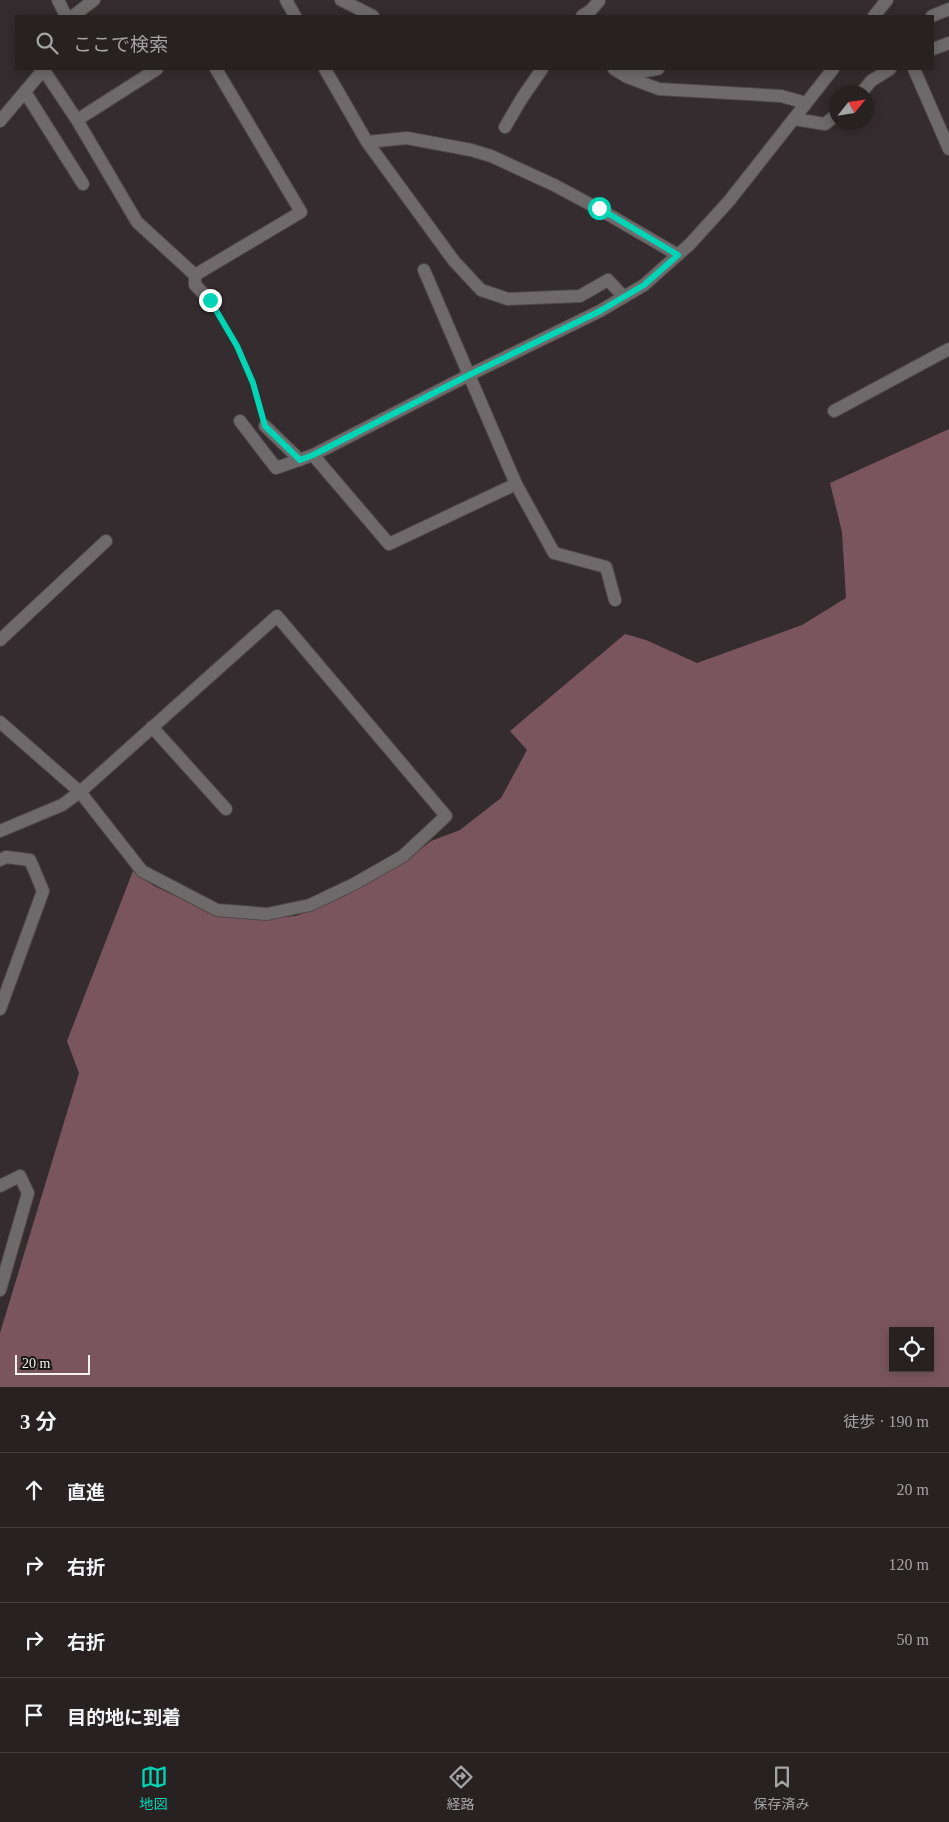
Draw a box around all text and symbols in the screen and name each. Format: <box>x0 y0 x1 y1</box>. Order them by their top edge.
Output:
search box <box>15 15 934 70</box>
icon: search <box>33 29 61 57</box>
text: ここで検索 <box>73 34 168 55</box>
north arrow <box>829 85 874 130</box>
route start <box>588 197 611 220</box>
route end <box>199 289 222 312</box>
map controls <box>889 1327 934 1372</box>
button: locate <box>889 1327 934 1372</box>
scale bar <box>15 1352 90 1375</box>
text: 20 m <box>22 1356 50 1371</box>
text: 3 分 <box>20 1410 57 1434</box>
text: 徒歩 · 190 m <box>843 1413 929 1430</box>
icon: ahead <box>20 1476 48 1504</box>
text: 20 m <box>897 1481 929 1498</box>
text: 直進 <box>67 1482 105 1503</box>
icon: right <box>20 1551 48 1579</box>
text: 120 m <box>889 1556 929 1573</box>
text: 右折 <box>67 1557 105 1578</box>
icon: right <box>20 1626 48 1654</box>
text: 50 m <box>897 1631 929 1648</box>
text: 右折 <box>67 1632 105 1653</box>
icon: arrive <box>20 1701 48 1729</box>
text: 目的地に到着 <box>67 1707 181 1728</box>
tab: 地図 <box>140 1763 168 1813</box>
tab: 経路 <box>447 1763 475 1813</box>
tab: 保存済み <box>754 1763 810 1813</box>

